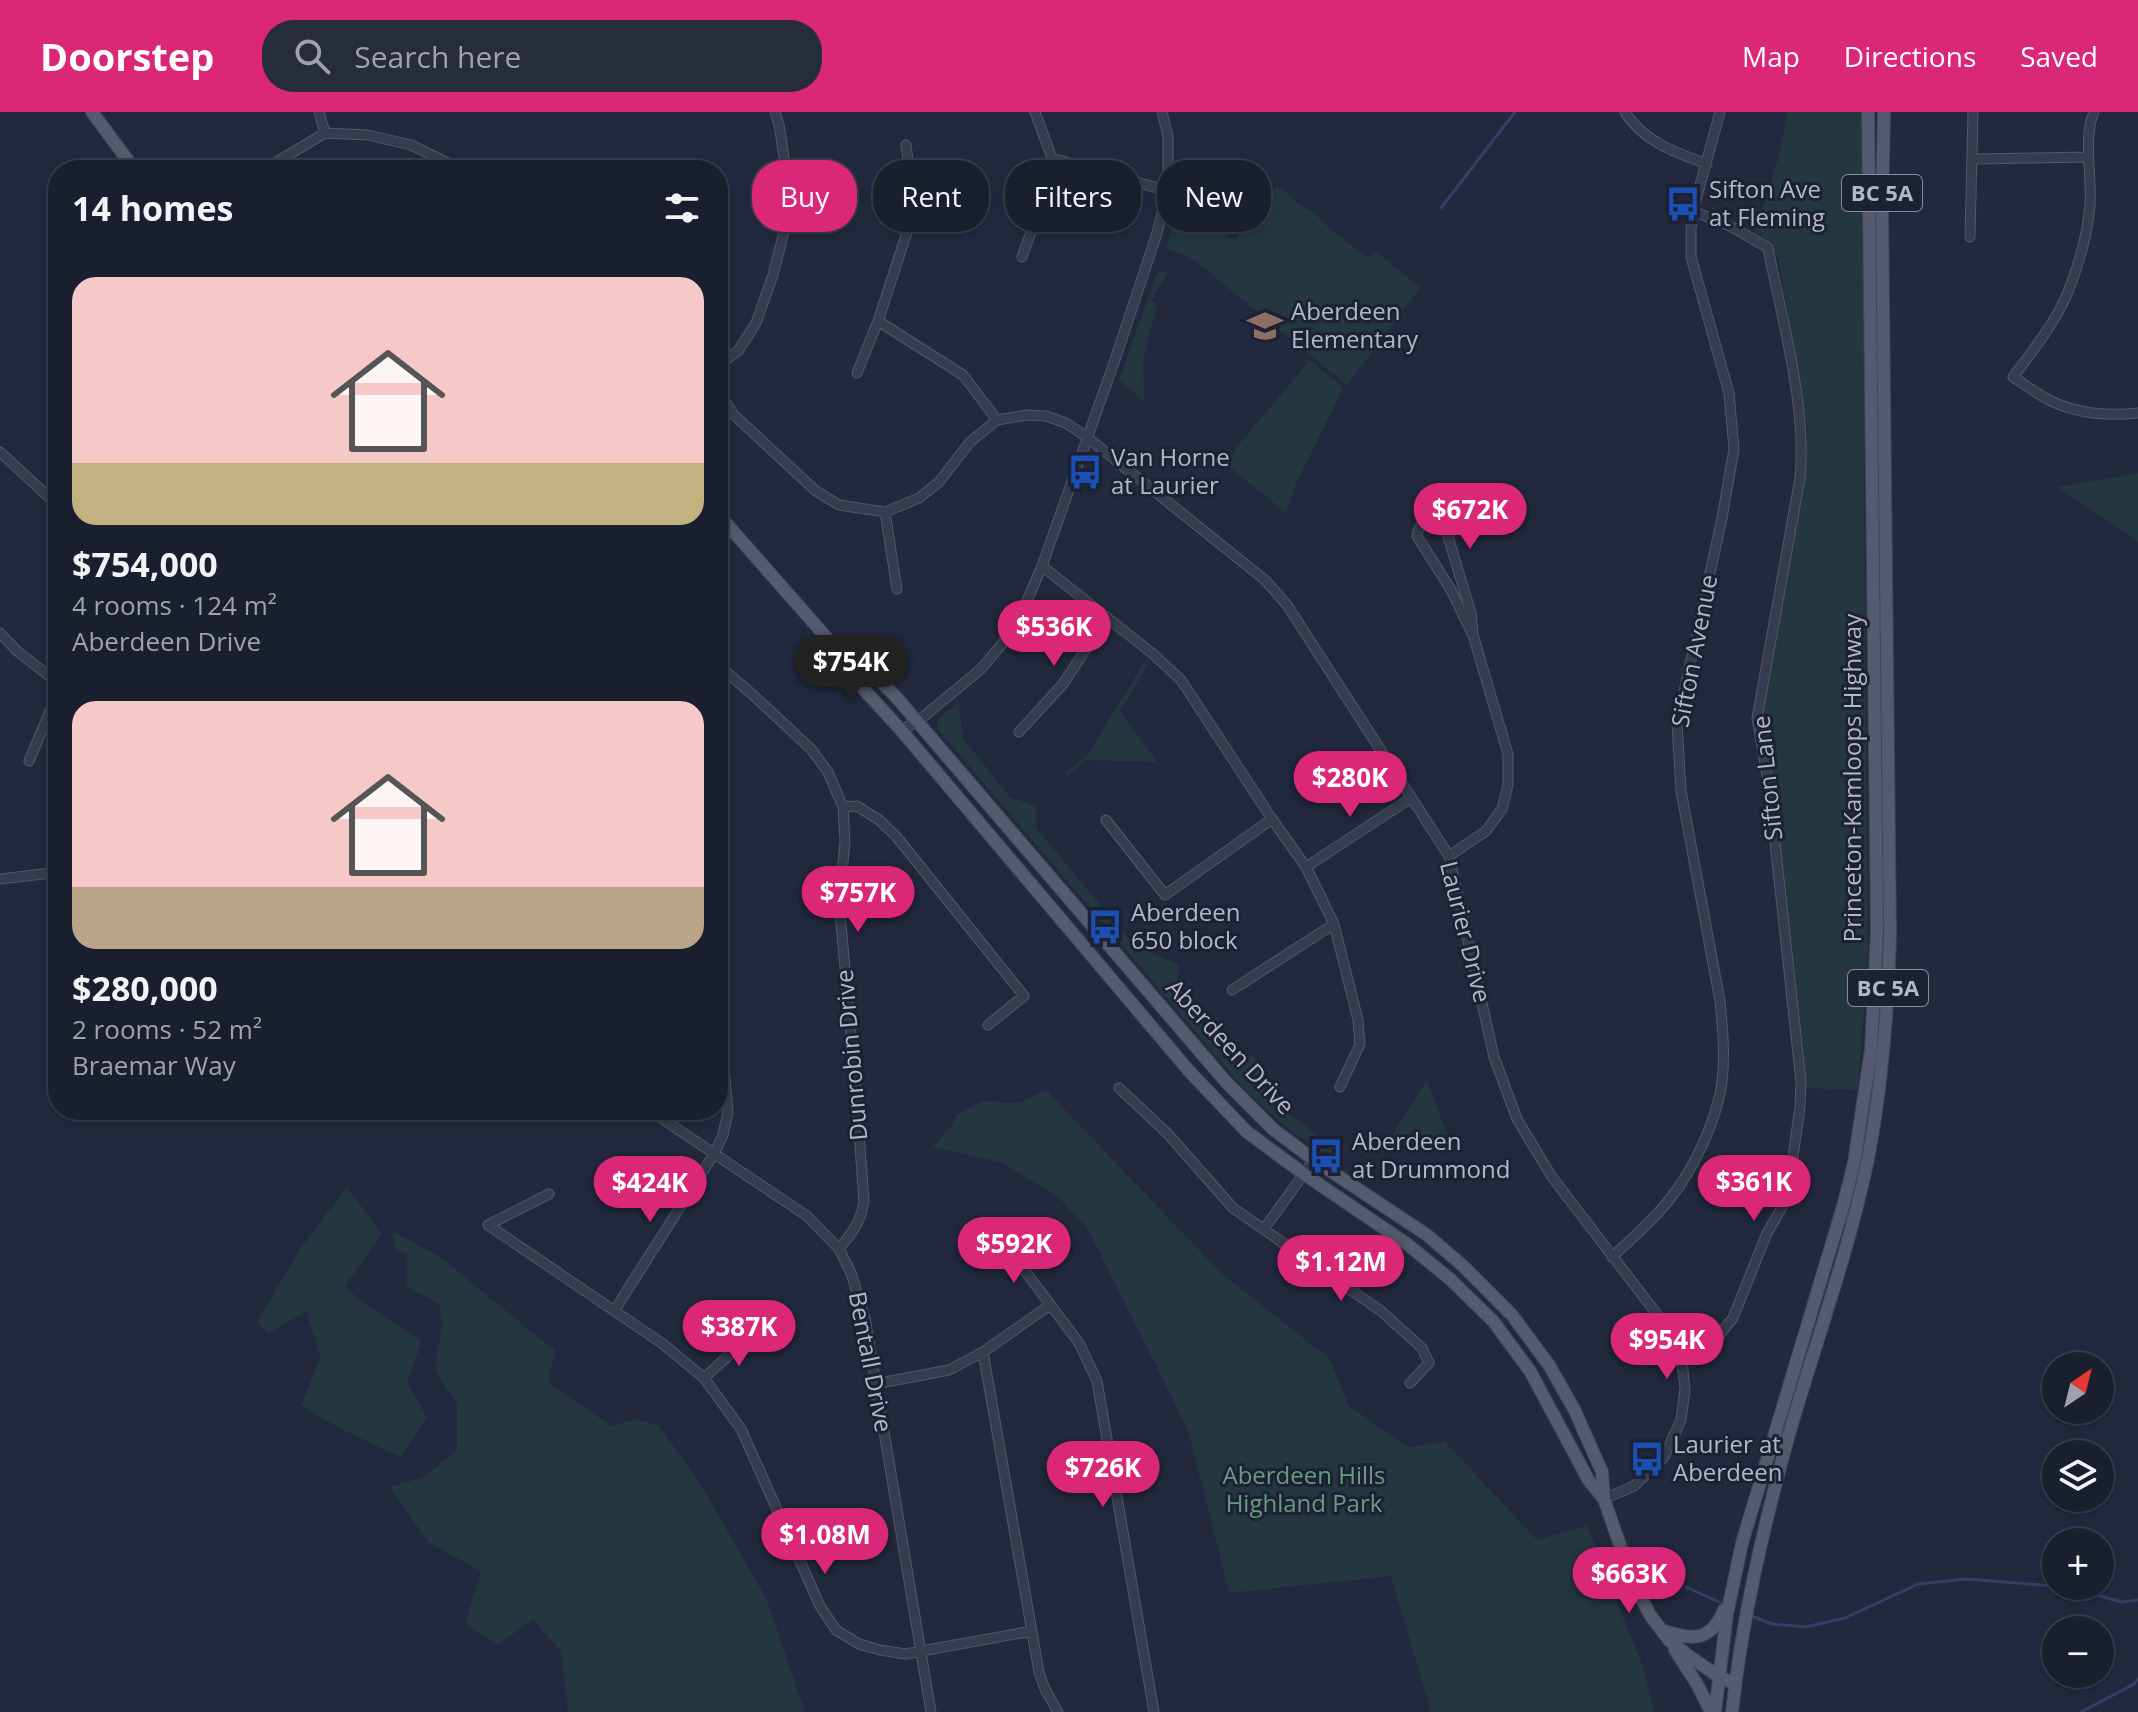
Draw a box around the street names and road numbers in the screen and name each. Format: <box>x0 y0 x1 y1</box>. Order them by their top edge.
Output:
road number: BC 5A <box>1842 175 1922 211</box>
street label: Sifton Avenue <box>1663 572 1724 730</box>
street label: Princeton-Kamloops Highway <box>1835 613 1868 942</box>
street label: Sifton Lane <box>1744 714 1789 842</box>
street label: Laurier Drive <box>1433 857 1500 1006</box>
street label: Dunrobin Drive <box>827 968 874 1142</box>
road number: BC 5A <box>1848 970 1928 1006</box>
street label: Aberdeen Drive <box>1160 971 1303 1121</box>
street label: Bentall Drive <box>842 1289 901 1435</box>

